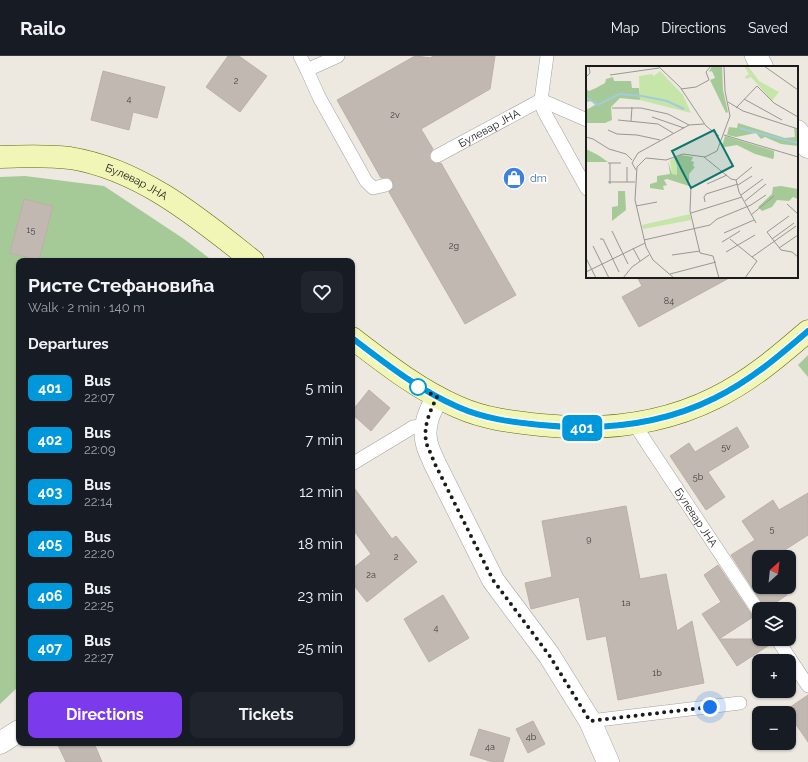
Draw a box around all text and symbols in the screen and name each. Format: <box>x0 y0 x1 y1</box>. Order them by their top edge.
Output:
text: Railo <box>20 17 66 39</box>
text: Map <box>611 20 639 36</box>
text: Directions <box>661 20 726 36</box>
text: Saved <box>748 20 788 36</box>
inset map <box>586 66 798 278</box>
house number: 2 <box>234 76 239 86</box>
house number: 4 <box>127 94 132 104</box>
street label: Булевар ЈНА <box>456 106 522 150</box>
house number: 2v <box>390 110 400 120</box>
street label: Булевар ЈНА <box>104 161 171 203</box>
shop icon: dm <box>501 165 527 191</box>
place label: dm <box>530 172 547 185</box>
house number: 15 <box>27 225 35 235</box>
house number: 2g <box>449 241 459 251</box>
button: heart <box>301 271 343 313</box>
text: Ристе Стефановића <box>28 274 214 296</box>
house number: 84 <box>664 296 674 306</box>
text: Walk · 2 min · 140 m <box>28 300 145 315</box>
text: Departures <box>28 335 109 353</box>
text: Bus <box>84 372 111 390</box>
unlabelled marker <box>409 378 427 396</box>
text: 5 min <box>305 379 343 397</box>
text: 401 <box>38 380 62 396</box>
text: 22:07 <box>84 390 115 405</box>
line badge: 401 <box>559 415 605 441</box>
text: 401 <box>570 420 594 436</box>
text: Bus <box>84 424 111 442</box>
text: 7 min <box>305 431 343 449</box>
text: 402 <box>38 432 62 448</box>
text: 22:09 <box>84 442 116 457</box>
house number: 5v <box>721 442 731 452</box>
house number: 5b <box>693 472 704 482</box>
text: Bus <box>84 476 111 494</box>
text: 12 min <box>299 483 343 501</box>
text: 403 <box>38 484 62 500</box>
street label: Булевар ЈНА <box>672 485 721 550</box>
text: 22:14 <box>84 494 113 509</box>
house number: 5 <box>770 524 775 534</box>
text: Bus <box>84 528 111 546</box>
house number: 9 <box>586 534 592 544</box>
text: 18 min <box>298 535 343 553</box>
text: 405 <box>38 536 62 552</box>
text: 22:20 <box>84 546 115 561</box>
north arrow <box>752 550 796 594</box>
map controls <box>752 550 796 750</box>
house number: 2 <box>394 552 399 562</box>
house number: 2a <box>366 570 376 580</box>
text: Bus <box>84 580 111 598</box>
text: 23 min <box>298 587 343 605</box>
text: 406 <box>37 588 63 604</box>
text: 22:25 <box>84 598 114 613</box>
house number: 1a <box>622 598 630 608</box>
button: layers <box>752 602 796 646</box>
house number: 4 <box>434 623 439 633</box>
text: Bus <box>84 632 111 650</box>
text: 25 min <box>297 639 343 657</box>
text: 407 <box>38 640 62 656</box>
text: 22:27 <box>84 650 114 665</box>
button: + <box>752 654 796 698</box>
house number: 1b <box>652 668 662 678</box>
button: Directions <box>28 692 182 738</box>
button: Tickets <box>190 692 343 738</box>
your location <box>700 697 720 717</box>
button: − <box>752 706 796 750</box>
house number: 4b <box>526 732 537 742</box>
house number: 4a <box>485 742 495 752</box>

